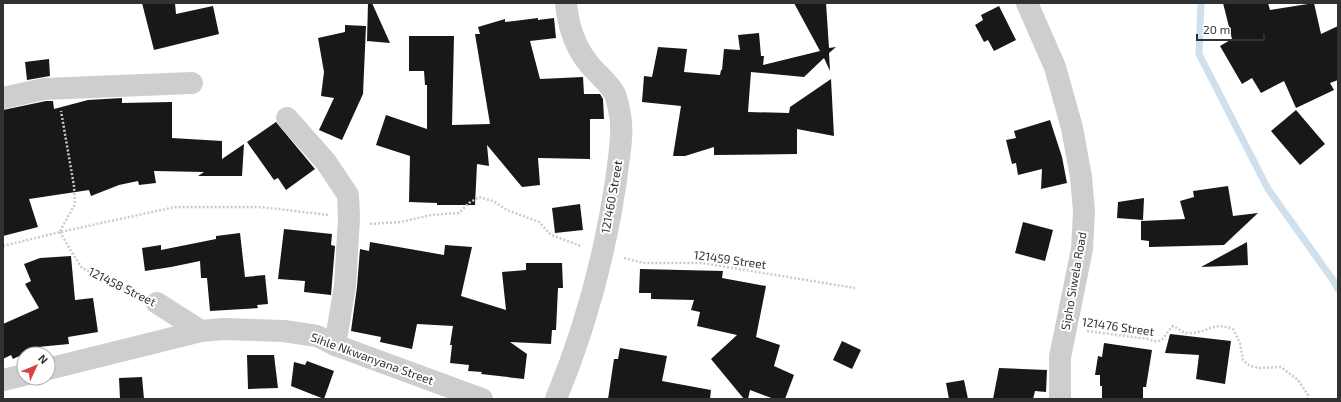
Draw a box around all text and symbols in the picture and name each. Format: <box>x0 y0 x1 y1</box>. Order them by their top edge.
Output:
scale bar <box>1197 16 1264 42</box>
text: 20 m <box>1203 22 1230 36</box>
street label: 121460 Street <box>598 159 624 234</box>
street label: Sipho Siwela Road <box>1057 231 1089 331</box>
street label: 121459 Street <box>693 247 768 271</box>
street label: 121458 Street <box>86 264 159 309</box>
street label: 121476 Street <box>1081 314 1156 338</box>
street label: Sihle Nkwanyana Street <box>309 329 436 387</box>
north arrow <box>16 346 56 386</box>
text: N <box>36 351 51 366</box>

